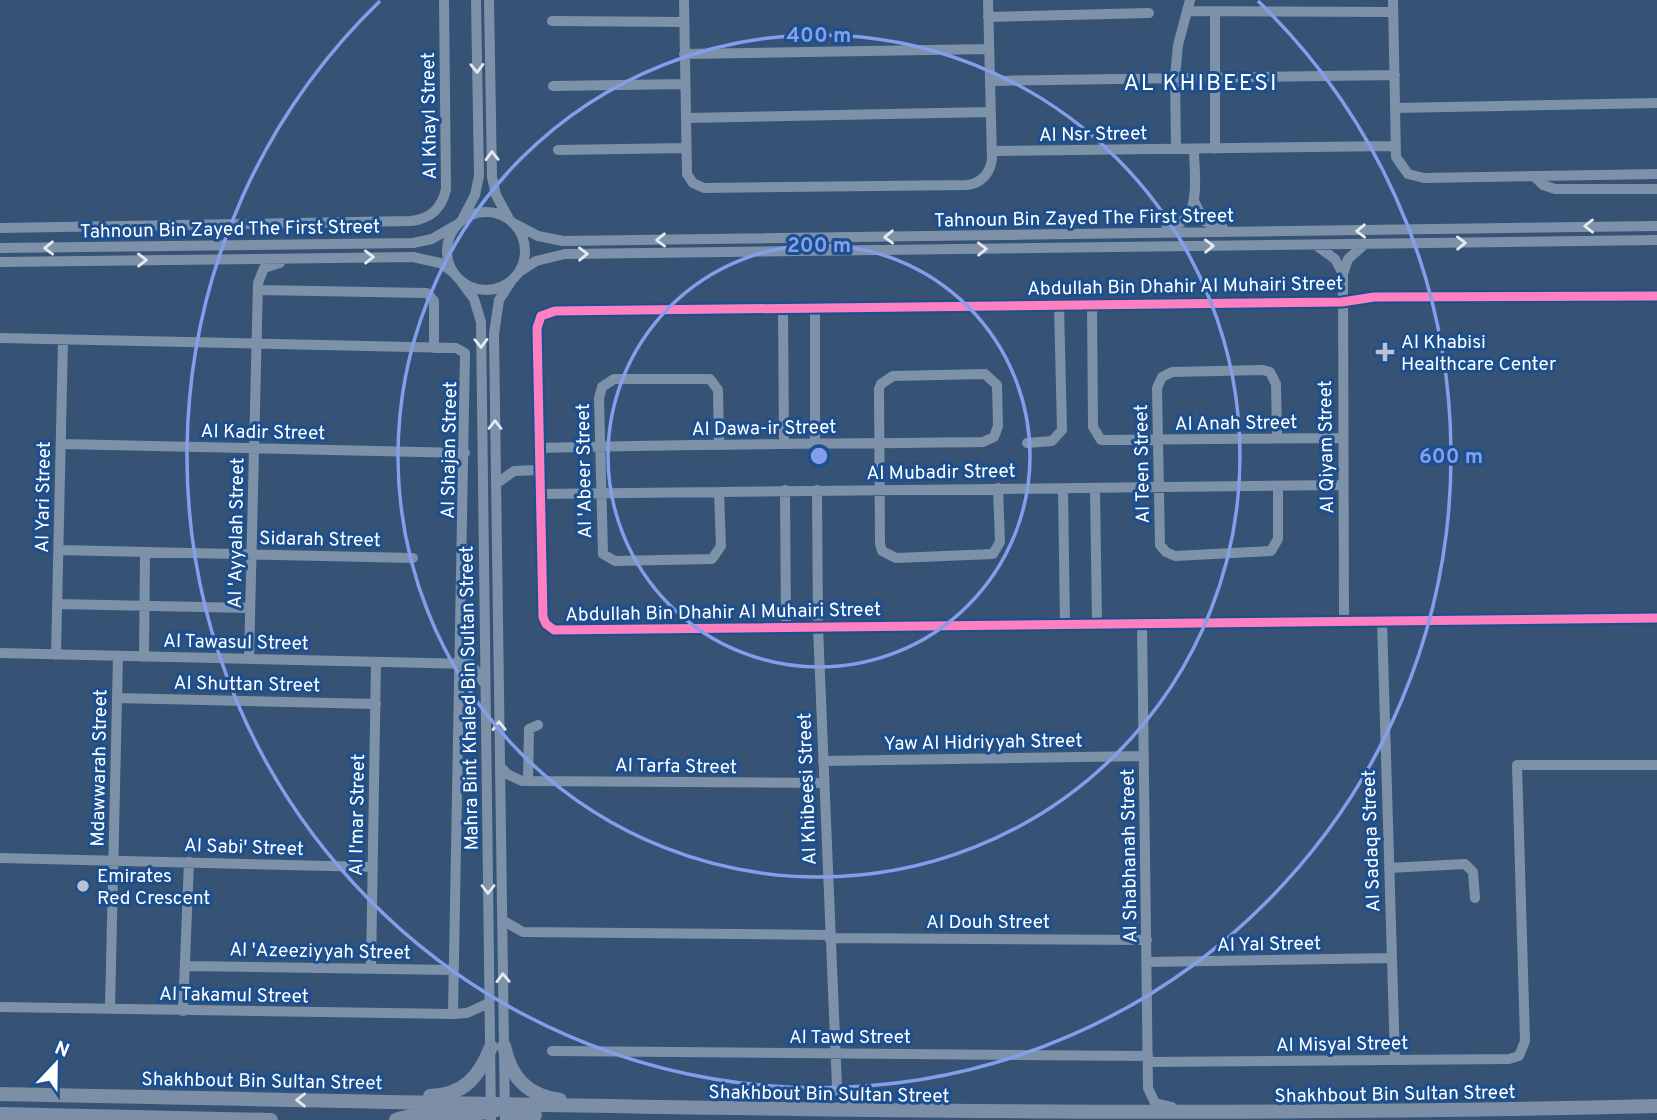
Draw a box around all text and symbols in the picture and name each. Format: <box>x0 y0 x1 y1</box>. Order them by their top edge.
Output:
text: 400 m <box>787 23 851 50</box>
street label: Al Khayl Street <box>417 52 443 180</box>
one-way arrow <box>469 63 485 74</box>
district label: AL KHIBEESI <box>1124 70 1278 99</box>
street label: Al Nsr Street <box>1039 122 1147 148</box>
one-way arrow <box>484 150 499 161</box>
street label: Tahnoun Bin Zayed The First Street <box>934 204 1234 234</box>
street label: Tahnoun Bin Zayed The First Street <box>80 215 380 245</box>
one-way arrow <box>1583 218 1594 234</box>
one-way arrow <box>1356 223 1366 239</box>
one-way arrow <box>883 229 894 245</box>
one-way arrow <box>656 232 666 248</box>
text: 200 m <box>787 233 851 260</box>
one-way arrow <box>1456 235 1467 250</box>
one-way arrow <box>1205 238 1215 254</box>
one-way arrow <box>43 240 54 256</box>
one-way arrow <box>977 241 988 257</box>
one-way arrow <box>578 246 589 261</box>
one-way arrow <box>364 250 375 265</box>
one-way arrow <box>136 252 147 267</box>
street label: Abdullah Bin Dhahir Al Muhairi Street <box>1027 272 1343 302</box>
place label: Al Khabisi Healthcare Center <box>1401 331 1557 377</box>
one-way arrow <box>473 338 489 348</box>
marker: Al Khabisi Healthcare Center <box>1375 342 1395 362</box>
street label: Al Qiyam Street <box>1314 380 1340 514</box>
street label: Al Shajan Street <box>437 381 463 519</box>
street label: Al 'Abeer Street <box>572 403 598 539</box>
street label: Al Teen Street <box>1130 404 1156 524</box>
street label: Al Anah Street <box>1174 411 1298 437</box>
street label: Al Dawa-ir Street <box>691 416 837 442</box>
one-way arrow <box>487 419 502 430</box>
street label: Al Kadir Street <box>200 420 325 446</box>
street label: Al Yari Street <box>31 441 57 553</box>
centre of rings <box>807 444 831 468</box>
text: 600 m <box>1419 444 1483 471</box>
street label: Al 'Ayyalah Street <box>224 457 250 609</box>
street label: Al Mubadir Street <box>866 460 1016 486</box>
street label: Sidarah Street <box>259 527 381 553</box>
street label: Mahra Bint Khaled Bin Sultan Street <box>455 545 485 850</box>
street label: Abdullah Bin Dhahir Al Muhairi Street <box>565 598 881 628</box>
street label: Al Tawasul Street <box>163 630 309 656</box>
street label: Al Shuttan Street <box>173 672 321 698</box>
street label: Mdawwarah Street <box>87 689 113 847</box>
street label: Al Khibeesi Street <box>793 712 823 866</box>
one-way arrow <box>491 720 507 730</box>
street label: Yaw Al Hidriyyah Street <box>883 729 1083 757</box>
street label: Al I'mar Street <box>345 754 371 876</box>
street label: Al Tarfa Street <box>615 754 737 780</box>
street label: Al Shabhanah Street <box>1116 769 1144 943</box>
street label: Al Sadaqa Street <box>1358 769 1386 913</box>
street label: Al Sabi' Street <box>184 834 304 862</box>
place label: Emirates Red Crescent <box>97 865 211 911</box>
marker: Emirates Red Crescent <box>75 878 91 894</box>
one-way arrow <box>480 884 496 894</box>
street label: Al Douh Street <box>926 911 1050 935</box>
street label: Al Yal Street <box>1217 932 1321 958</box>
street label: Al 'Azeeziyyah Street <box>229 938 411 966</box>
one-way arrow <box>495 972 511 982</box>
street label: Al Takamul Street <box>159 983 309 1009</box>
street label: Al Tawd Street <box>789 1026 911 1050</box>
north arrow <box>21 1029 91 1099</box>
street label: Al Misyal Street <box>1276 1032 1408 1058</box>
text: N <box>51 1036 72 1064</box>
street label: Shakhbout Bin Sultan Street <box>141 1068 383 1096</box>
street label: Shakhbout Bin Sultan Street <box>708 1081 950 1109</box>
street label: Shakhbout Bin Sultan Street <box>1274 1081 1516 1109</box>
one-way arrow <box>295 1092 306 1107</box>

